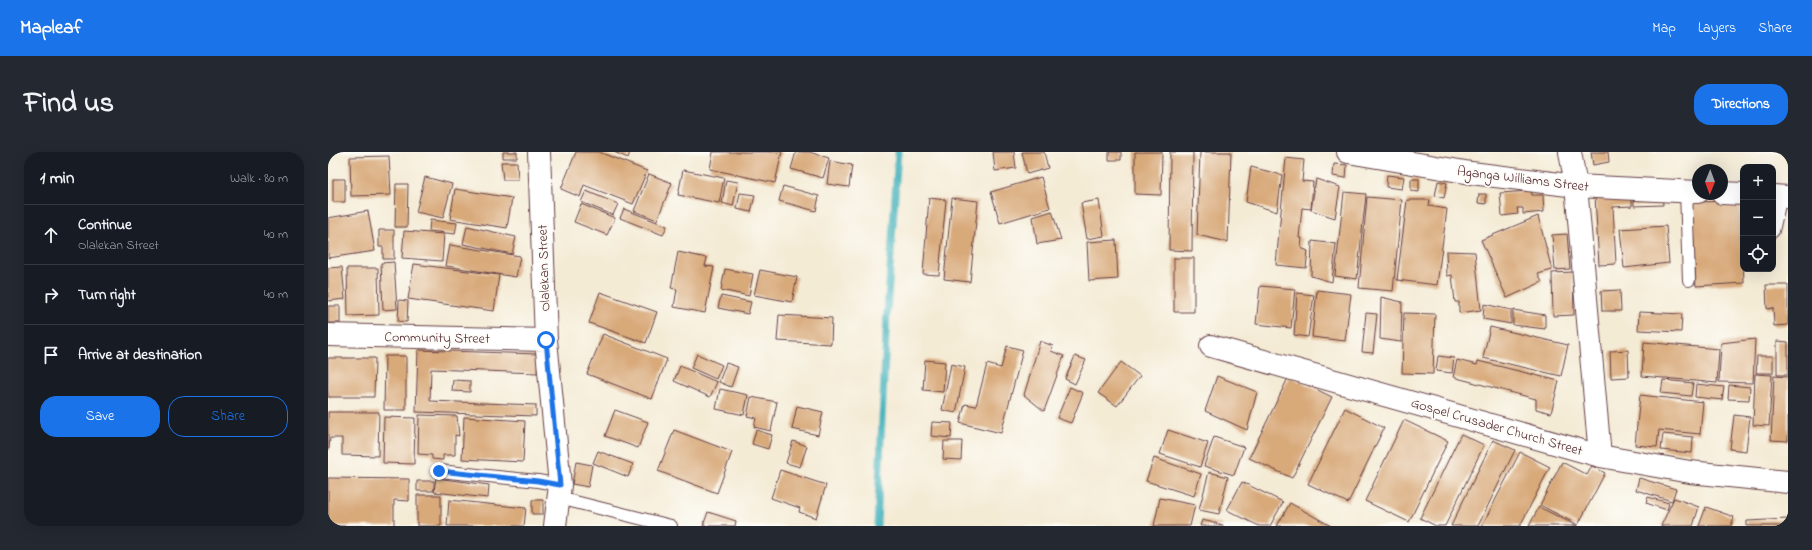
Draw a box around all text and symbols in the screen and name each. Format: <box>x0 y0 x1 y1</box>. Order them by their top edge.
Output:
text: Mapleaf <box>20 15 82 42</box>
text: Map <box>1652 18 1676 39</box>
text: Layers <box>1698 18 1736 39</box>
text: Share <box>1758 18 1792 39</box>
text: Find us <box>24 84 114 125</box>
button: Directions <box>1694 84 1788 125</box>
street label: Aganga Williams Street <box>1456 161 1590 199</box>
north arrow <box>1692 164 1728 200</box>
map controls <box>1740 164 1776 272</box>
button: + <box>1740 164 1776 200</box>
text: 1 min <box>40 166 74 191</box>
text: Walk · 80 m <box>230 169 288 188</box>
button: − <box>1740 200 1776 236</box>
text: Continue <box>78 214 132 236</box>
icon: ahead <box>40 224 62 246</box>
street label: Olalekan Street <box>532 224 557 312</box>
text: 40 m <box>264 225 288 244</box>
text: Olalekan Street <box>78 236 159 255</box>
button: locate <box>1740 236 1776 272</box>
icon: right <box>40 284 62 306</box>
text: Turn right <box>78 284 136 306</box>
text: 40 m <box>264 285 288 304</box>
street label: Community Street <box>384 327 490 351</box>
route start <box>537 331 555 349</box>
icon: arrive <box>40 344 62 366</box>
text: Arrive at destination <box>78 344 202 366</box>
street label: Gospel Crusader Church Street <box>1408 393 1585 462</box>
button: Save <box>40 396 160 437</box>
button: Share <box>168 396 288 437</box>
route end <box>430 462 448 480</box>

